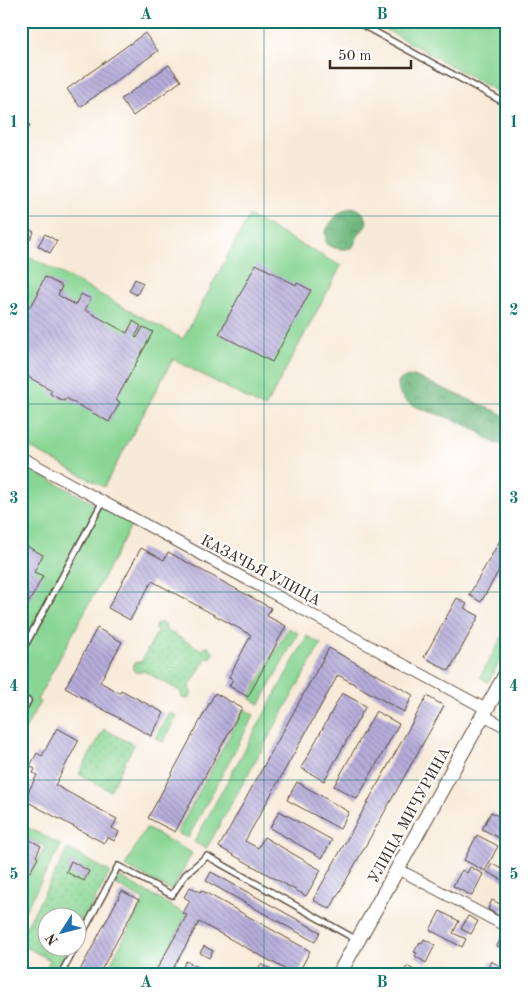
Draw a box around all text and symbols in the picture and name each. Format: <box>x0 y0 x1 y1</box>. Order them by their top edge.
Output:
text: A <box>140 7 152 23</box>
text: B <box>376 7 388 23</box>
scale bar <box>330 38 412 70</box>
text: 50 m <box>338 49 372 64</box>
text: 1 <box>9 115 19 131</box>
text: 1 <box>509 115 519 131</box>
text: 2 <box>9 303 19 319</box>
text: 2 <box>509 303 519 319</box>
text: 3 <box>9 491 19 507</box>
text: 3 <box>509 491 519 507</box>
street label: КАЗАЧЬЯ УЛИЦА <box>198 533 323 610</box>
text: 4 <box>9 679 19 695</box>
text: 4 <box>509 679 519 695</box>
street label: УЛИЦА МИЧУРИНА <box>367 745 454 886</box>
text: 5 <box>9 867 19 883</box>
text: 5 <box>509 867 519 883</box>
north arrow <box>38 908 88 958</box>
text: N <box>43 930 61 947</box>
text: A <box>140 975 152 991</box>
text: B <box>376 975 388 991</box>

